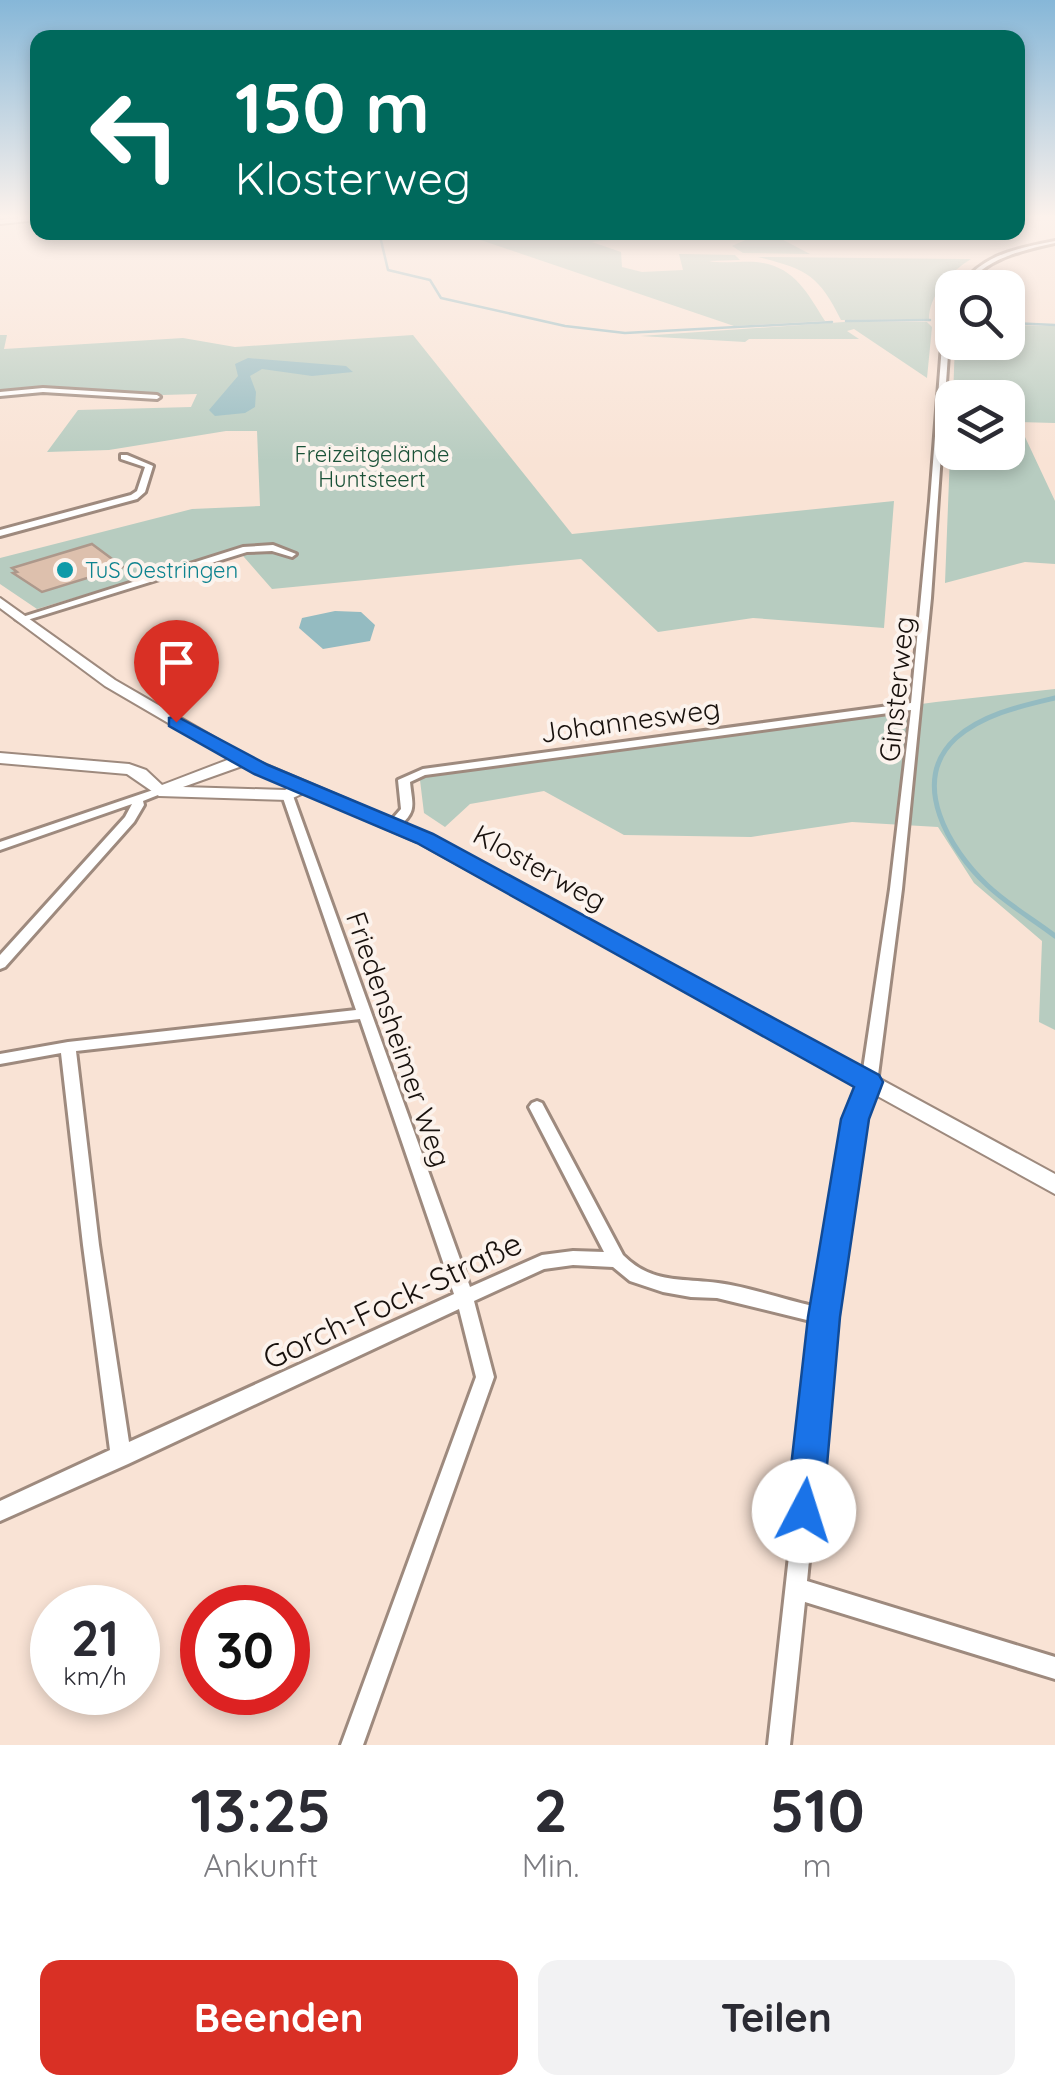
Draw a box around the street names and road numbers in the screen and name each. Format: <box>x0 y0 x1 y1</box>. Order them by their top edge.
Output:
street label: Ginsterweg <box>871 614 921 764</box>
street label: Johannesweg <box>538 690 722 750</box>
street label: Klosterweg <box>467 816 613 918</box>
street label: Friedensheimer Weg <box>339 907 459 1171</box>
street label: Gorch-Fock-Straße <box>256 1222 528 1378</box>

